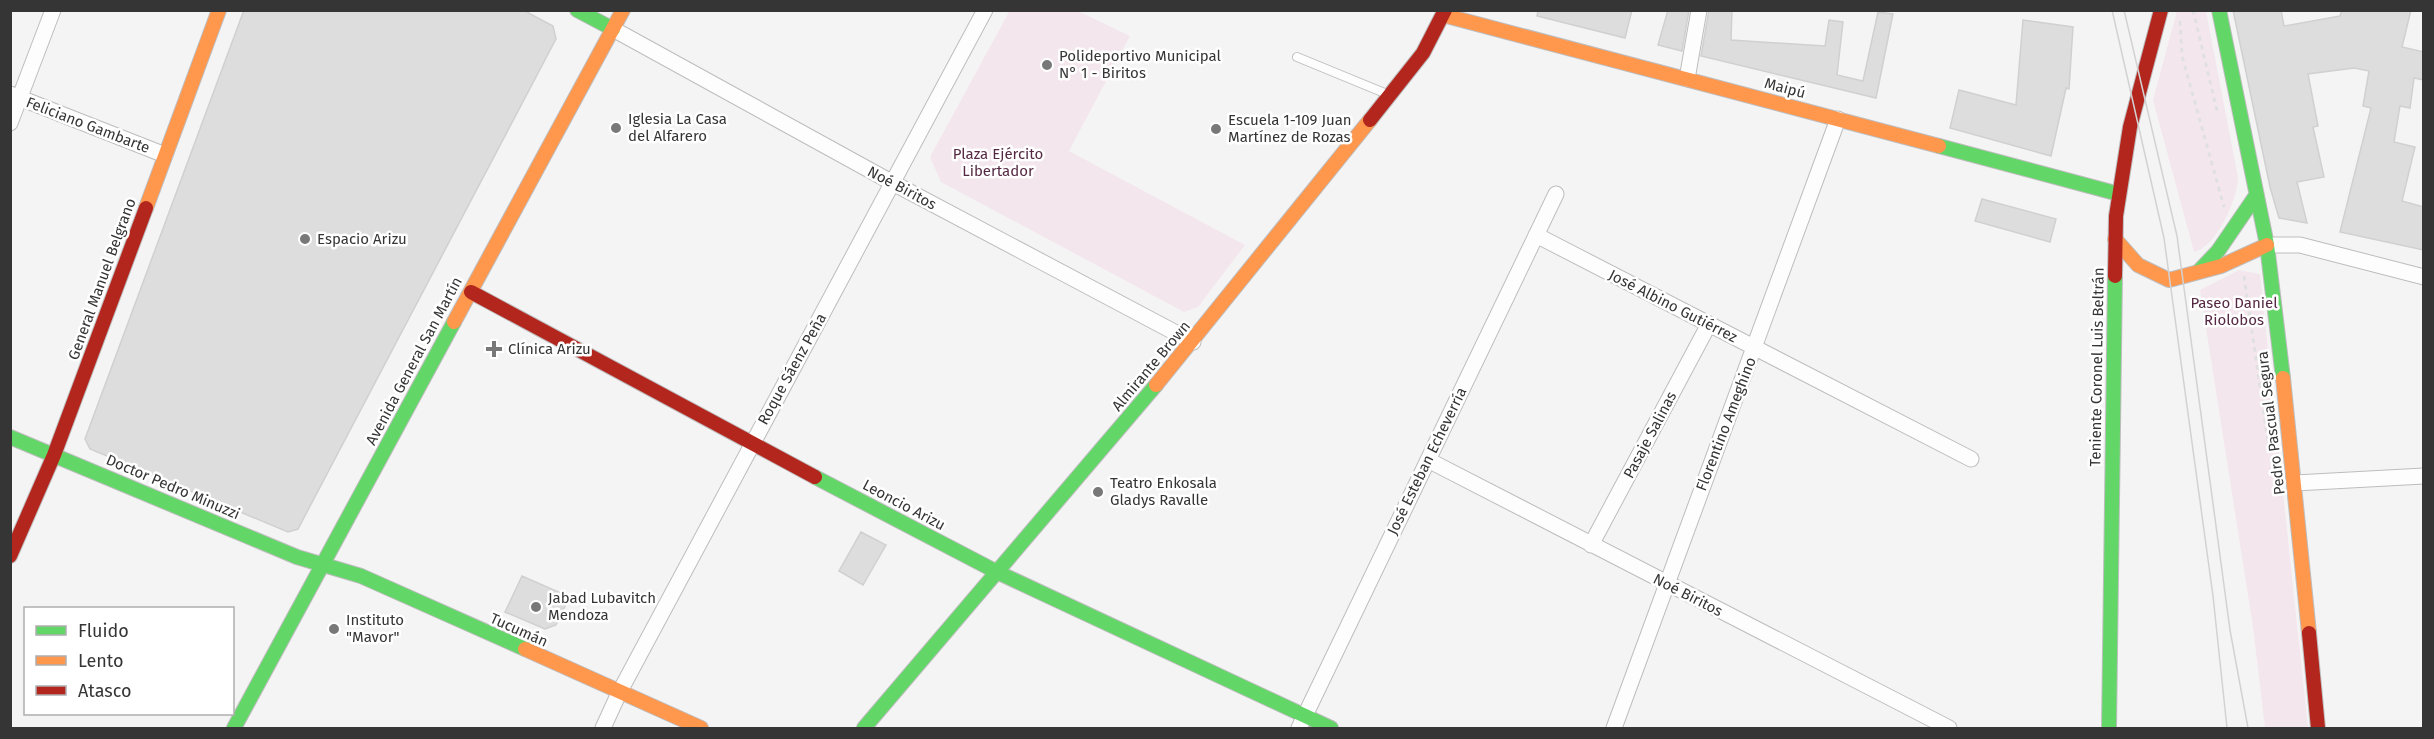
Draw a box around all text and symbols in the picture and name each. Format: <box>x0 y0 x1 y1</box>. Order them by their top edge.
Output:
place label: Polideportivo Municipal N° 1 - Biritos <box>1059 47 1222 82</box>
marker: Polideportivo Municipal N° 1 - Biritos <box>1040 58 1054 72</box>
street label: Maipú <box>1763 74 1807 102</box>
street label: Feliciano Gambarte <box>23 93 153 157</box>
place label: Iglesia La Casa del Alfarero <box>628 110 727 145</box>
place label: Escuela 1-109 Juan Martínez de Rozas <box>1228 111 1352 146</box>
marker: Iglesia La Casa del Alfarero <box>609 121 623 135</box>
marker: Escuela 1-109 Juan Martínez de Rozas <box>1209 122 1223 136</box>
park label: Plaza Ejército Libertador <box>953 145 1043 180</box>
street label: Noé Biritos <box>864 162 940 214</box>
street label: General Manuel Belgrano <box>64 196 140 362</box>
place label: Espacio Arizu <box>317 230 407 248</box>
marker: Espacio Arizu <box>298 232 312 246</box>
street label: José Albino Gutiérrez <box>1606 266 1741 346</box>
street label: Teniente Coronel Luis Beltrán <box>2086 267 2108 467</box>
street label: Avenida General San Martín <box>362 274 466 448</box>
park label: Paseo Daniel Riolobos <box>2190 294 2278 329</box>
street label: Roque Sáenz Peña <box>754 310 830 428</box>
street label: Almirante Brown <box>1108 317 1194 415</box>
marker: Clínica Arizu <box>485 340 503 358</box>
place label: Clínica Arizu <box>508 340 591 358</box>
street label: Pedro Pascual Segura <box>2253 350 2289 496</box>
street label: Florentino Ameghino <box>1692 355 1760 493</box>
street label: José Esteban Echeverría <box>1383 384 1471 538</box>
street label: Pasaje Salinas <box>1620 389 1680 481</box>
street label: Doctor Pedro Minuzzi <box>103 451 243 523</box>
place label: Teatro Enkosala Gladys Ravalle <box>1110 474 1217 509</box>
street label: Leoncio Arizu <box>860 476 948 534</box>
marker: Teatro Enkosala Gladys Ravalle <box>1091 485 1105 499</box>
street label: Noé Biritos <box>1650 570 1726 620</box>
place label: Jabad Lubavitch Mendoza <box>548 589 656 624</box>
marker: Jabad Lubavitch Mendoza <box>529 600 543 614</box>
legend <box>24 607 234 715</box>
street label: Tucumán <box>487 609 551 651</box>
place label: Instituto "Mavor" <box>346 611 404 646</box>
text: Fluido <box>78 620 129 642</box>
marker: Instituto "Mavor" <box>327 622 341 636</box>
text: Lento <box>78 650 124 672</box>
text: Atasco <box>78 680 131 702</box>

